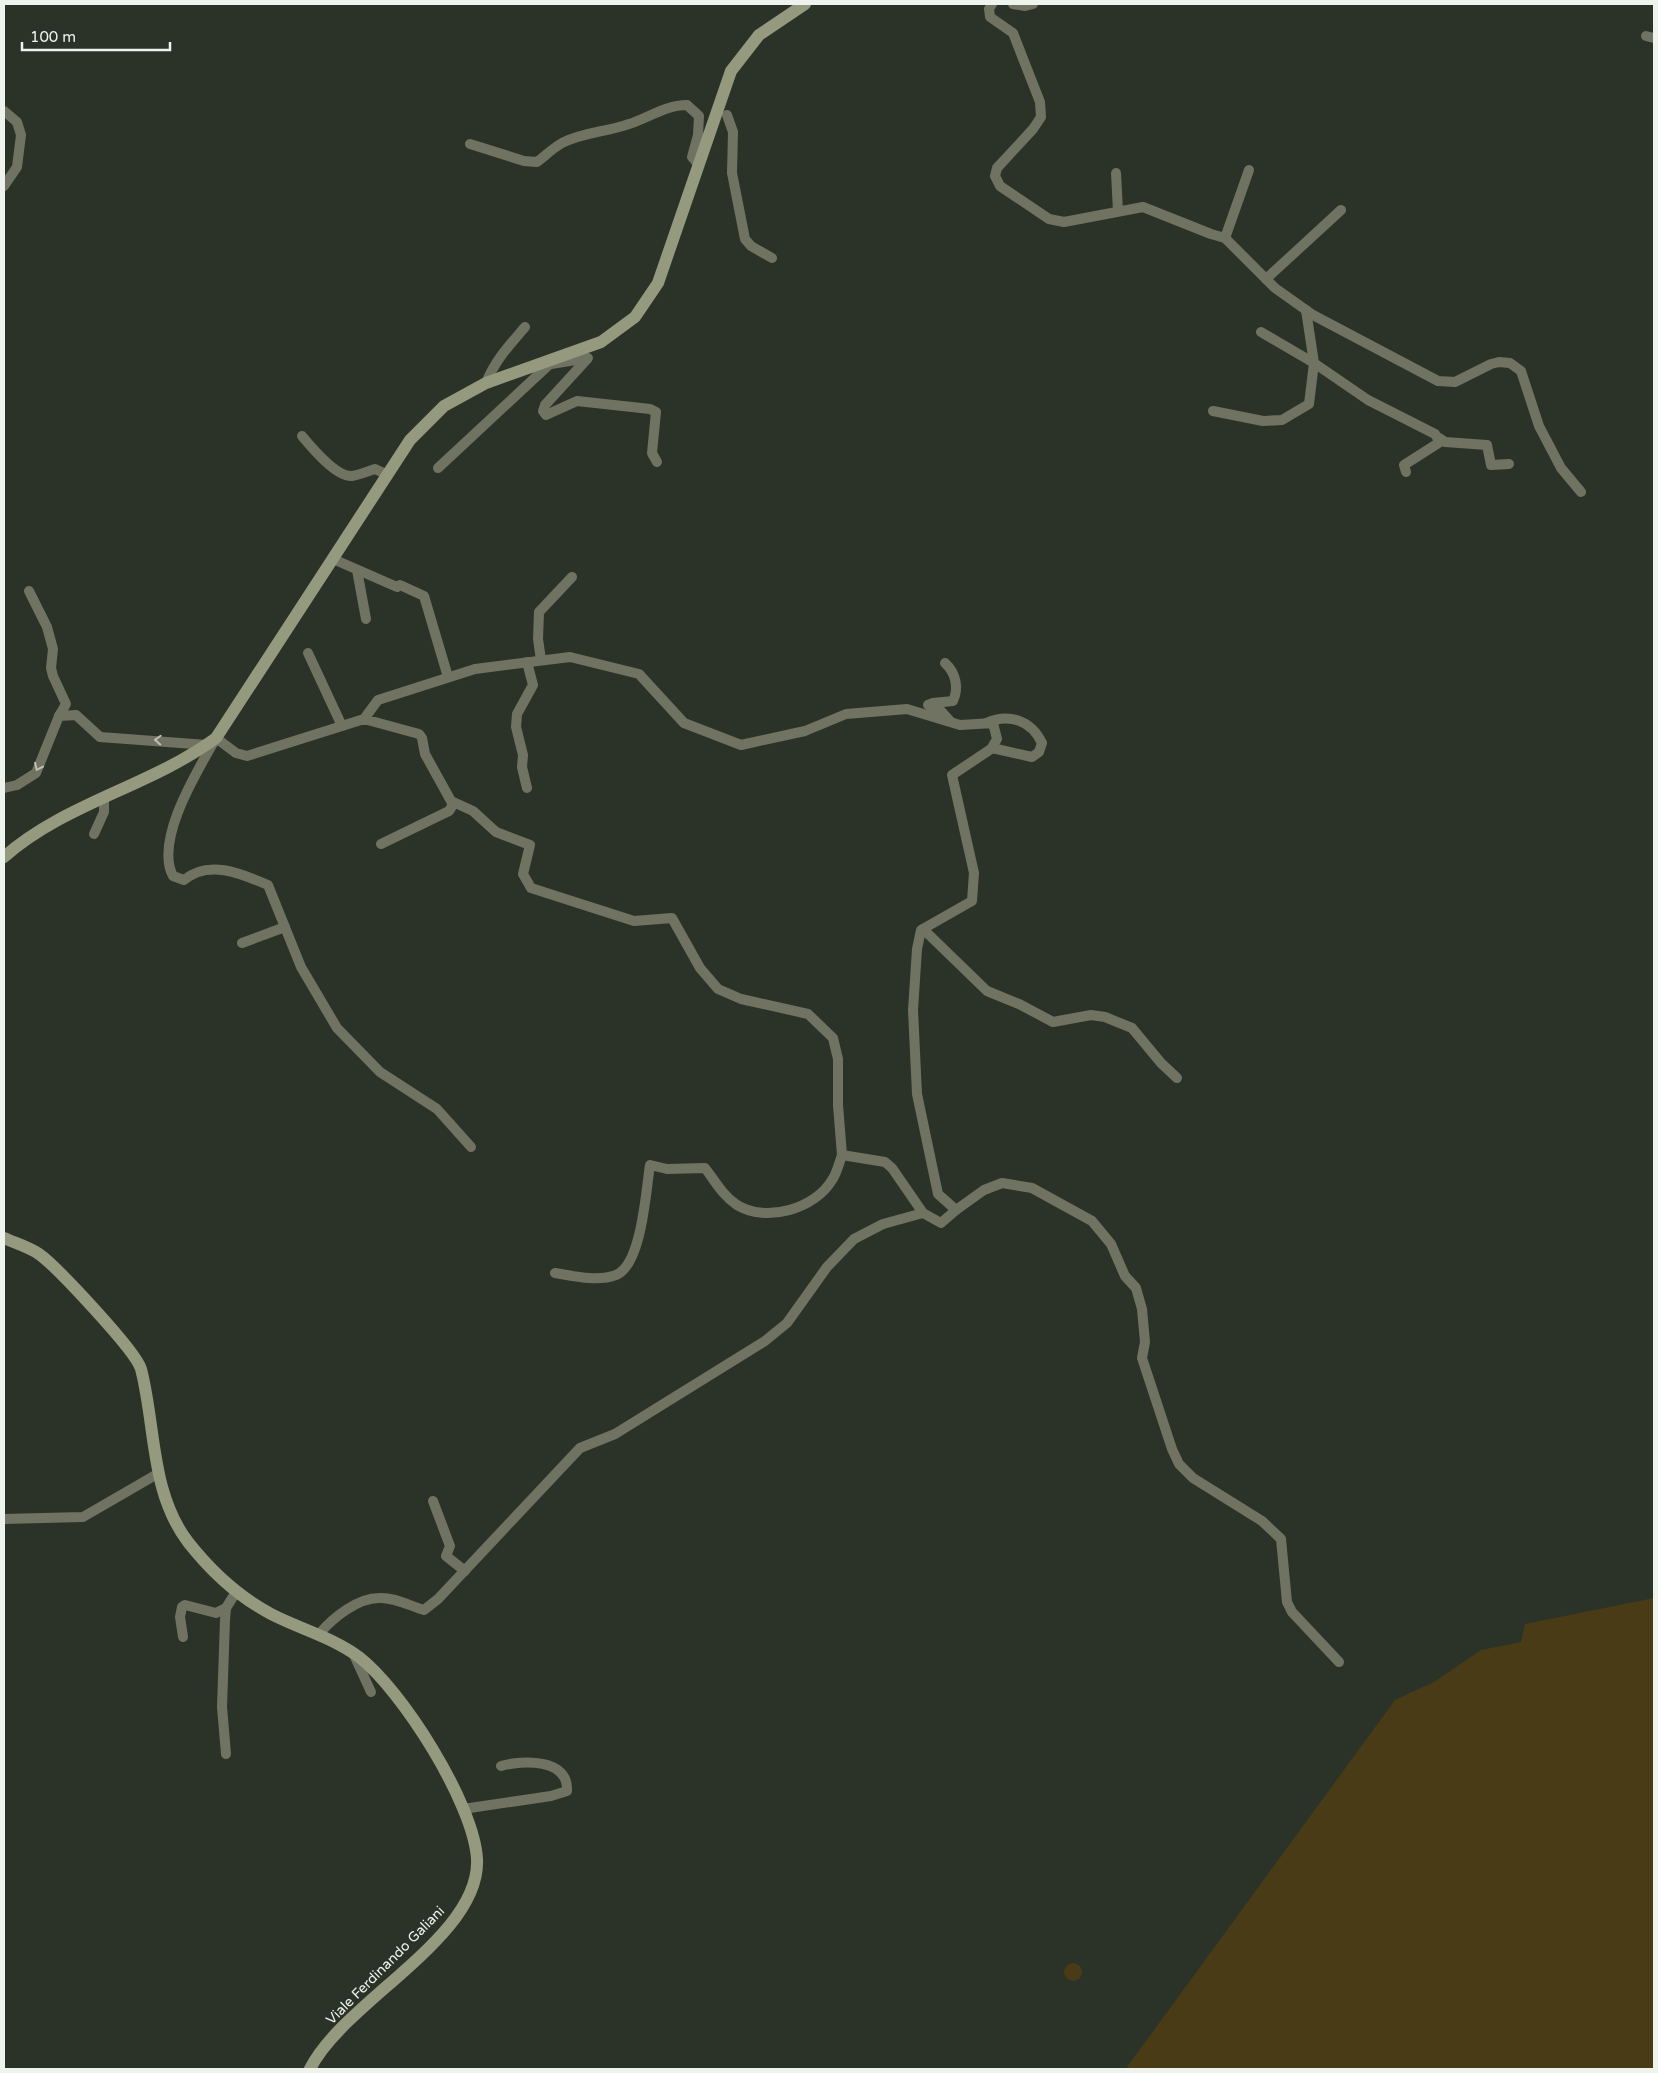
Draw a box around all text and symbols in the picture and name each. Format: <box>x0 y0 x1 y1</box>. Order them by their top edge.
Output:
scale bar <box>22 20 170 52</box>
text: 100 m <box>30 28 76 46</box>
one-way arrow <box>154 735 162 746</box>
one-way arrow <box>34 762 45 771</box>
street label: Viale Ferdinando Galiani <box>323 1903 448 2028</box>

